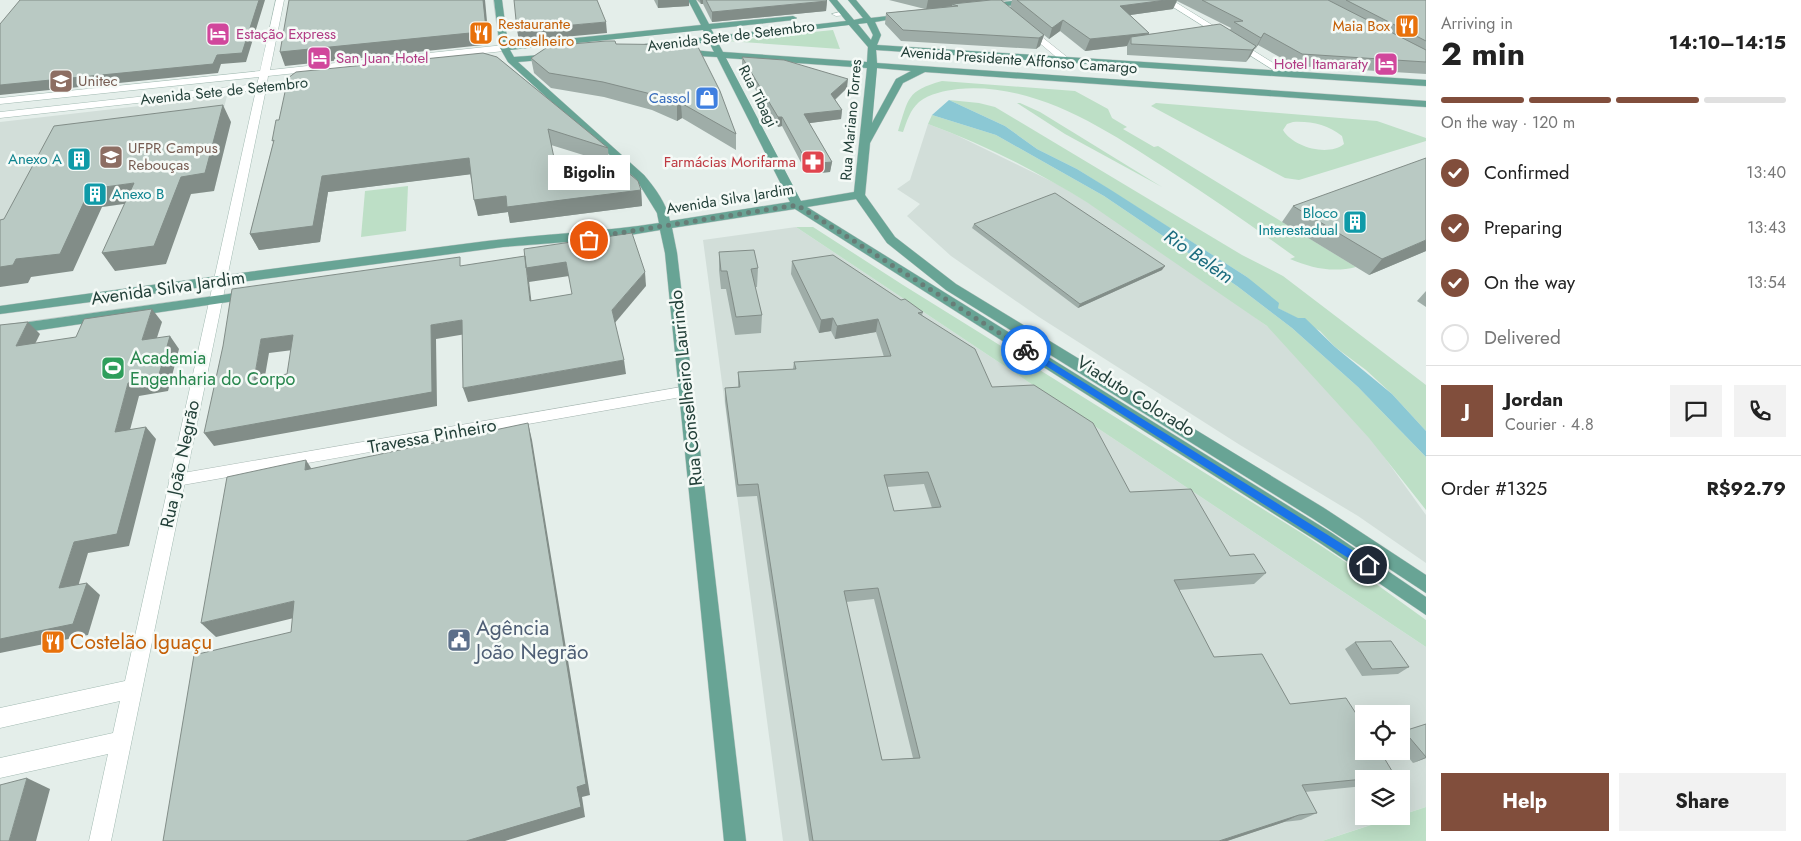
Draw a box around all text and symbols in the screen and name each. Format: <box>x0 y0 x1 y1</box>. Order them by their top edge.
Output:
text: Arriving in <box>1441 12 1513 35</box>
place label: Restaurante Conselheiro <box>498 13 574 52</box>
restaurant icon: Maia Box <box>1394 13 1420 39</box>
street label: Avenida Sete de Setembro <box>646 15 816 57</box>
place label: Maia Box <box>1332 15 1391 37</box>
restaurant icon: Restaurante Conselheiro <box>468 20 494 46</box>
hotel icon: Estação Express <box>205 21 231 47</box>
place label: Estação Express <box>236 23 336 45</box>
text: 14:10–14:15 <box>1669 29 1786 56</box>
text: 2 min <box>1441 31 1525 77</box>
street label: Avenida Presidente Affonso Camargo <box>900 41 1138 79</box>
hotel icon: San Juan Hotel <box>306 45 332 71</box>
place label: San Juan Hotel <box>336 47 429 69</box>
hotel icon: Hotel Itamaraty <box>1373 51 1399 77</box>
place label: Hotel Itamaraty <box>1274 53 1368 75</box>
street label: Rua Mariano Torres <box>835 58 867 182</box>
street label: Rua Tibagi <box>733 61 783 131</box>
school or university icon: Unitec <box>48 68 74 94</box>
place label: Unitec <box>78 70 118 92</box>
street label: Avenida Sete de Setembro <box>139 71 309 111</box>
shop icon: Cassol <box>694 85 720 111</box>
place label: Cassol <box>649 87 690 109</box>
text: On the way · 120 m <box>1441 111 1575 134</box>
place label: UFPR Campus Rebouças <box>128 137 218 176</box>
school or university icon: UFPR Campus Rebouças <box>98 144 124 170</box>
building icon: Anexo A <box>66 146 92 172</box>
place label: Anexo A <box>8 148 62 170</box>
pharmacy icon: Farmácias Morifarma <box>800 149 826 175</box>
place label: Farmácias Morifarma <box>664 151 796 173</box>
callout: Bigolin <box>548 155 630 190</box>
icon: check <box>1441 159 1469 187</box>
text: Confirmed <box>1484 159 1570 186</box>
text: Bigolin <box>563 161 615 184</box>
text: 13:40 <box>1746 161 1786 184</box>
street label: Avenida Silva Jardim <box>664 178 796 220</box>
building icon: Anexo B <box>82 181 108 207</box>
place label: Anexo B <box>112 183 164 205</box>
place label: Bloco Interestadual <box>1259 202 1338 241</box>
building icon: Bloco Interestadual <box>1342 209 1368 235</box>
icon: check <box>1441 214 1469 242</box>
text: Preparing <box>1484 214 1562 241</box>
text: 13:43 <box>1747 216 1786 239</box>
pin <box>568 219 610 261</box>
water label: Rio Belém <box>1159 223 1239 290</box>
icon: bag <box>575 226 603 254</box>
street label: Avenida Silva Jardim <box>89 264 247 312</box>
icon: check <box>1441 269 1469 297</box>
text: On the way <box>1484 269 1575 296</box>
text: 13:54 <box>1747 271 1786 294</box>
street label: Rua Conselheiro Laurindo <box>663 289 709 487</box>
text: Delivered <box>1484 324 1561 351</box>
courier <box>1001 325 1051 375</box>
icon: bike <box>1012 336 1040 364</box>
place label: Academia Engenharia do Corpo <box>130 345 295 392</box>
street label: Viaduto Colorado <box>1072 349 1200 443</box>
sports icon: Academia Engenharia do Corpo <box>100 355 126 381</box>
button: chat <box>1670 385 1722 437</box>
button: phone <box>1734 385 1786 437</box>
text: Jordan <box>1505 386 1563 413</box>
text: J <box>1464 397 1470 424</box>
street label: Rua João Negrão <box>154 398 206 530</box>
street label: Travessa Pinheiro <box>366 412 499 460</box>
text: Courier · 4.8 <box>1505 413 1594 436</box>
text: Order #1325 <box>1441 475 1547 502</box>
text: R$92.79 <box>1706 475 1786 502</box>
pin <box>1347 544 1389 586</box>
icon: home <box>1354 551 1382 579</box>
place label: Agência João Negrão <box>473 613 588 667</box>
place label: Costelão Iguaçu <box>70 627 212 657</box>
public building icon: Agência João Negrão <box>446 627 472 653</box>
restaurant icon: Costelão Iguaçu <box>40 629 66 655</box>
map controls <box>1355 705 1410 825</box>
button: locate <box>1355 705 1410 760</box>
button: layers <box>1355 770 1410 825</box>
button: Help <box>1441 773 1609 831</box>
button: Share <box>1619 773 1786 831</box>

